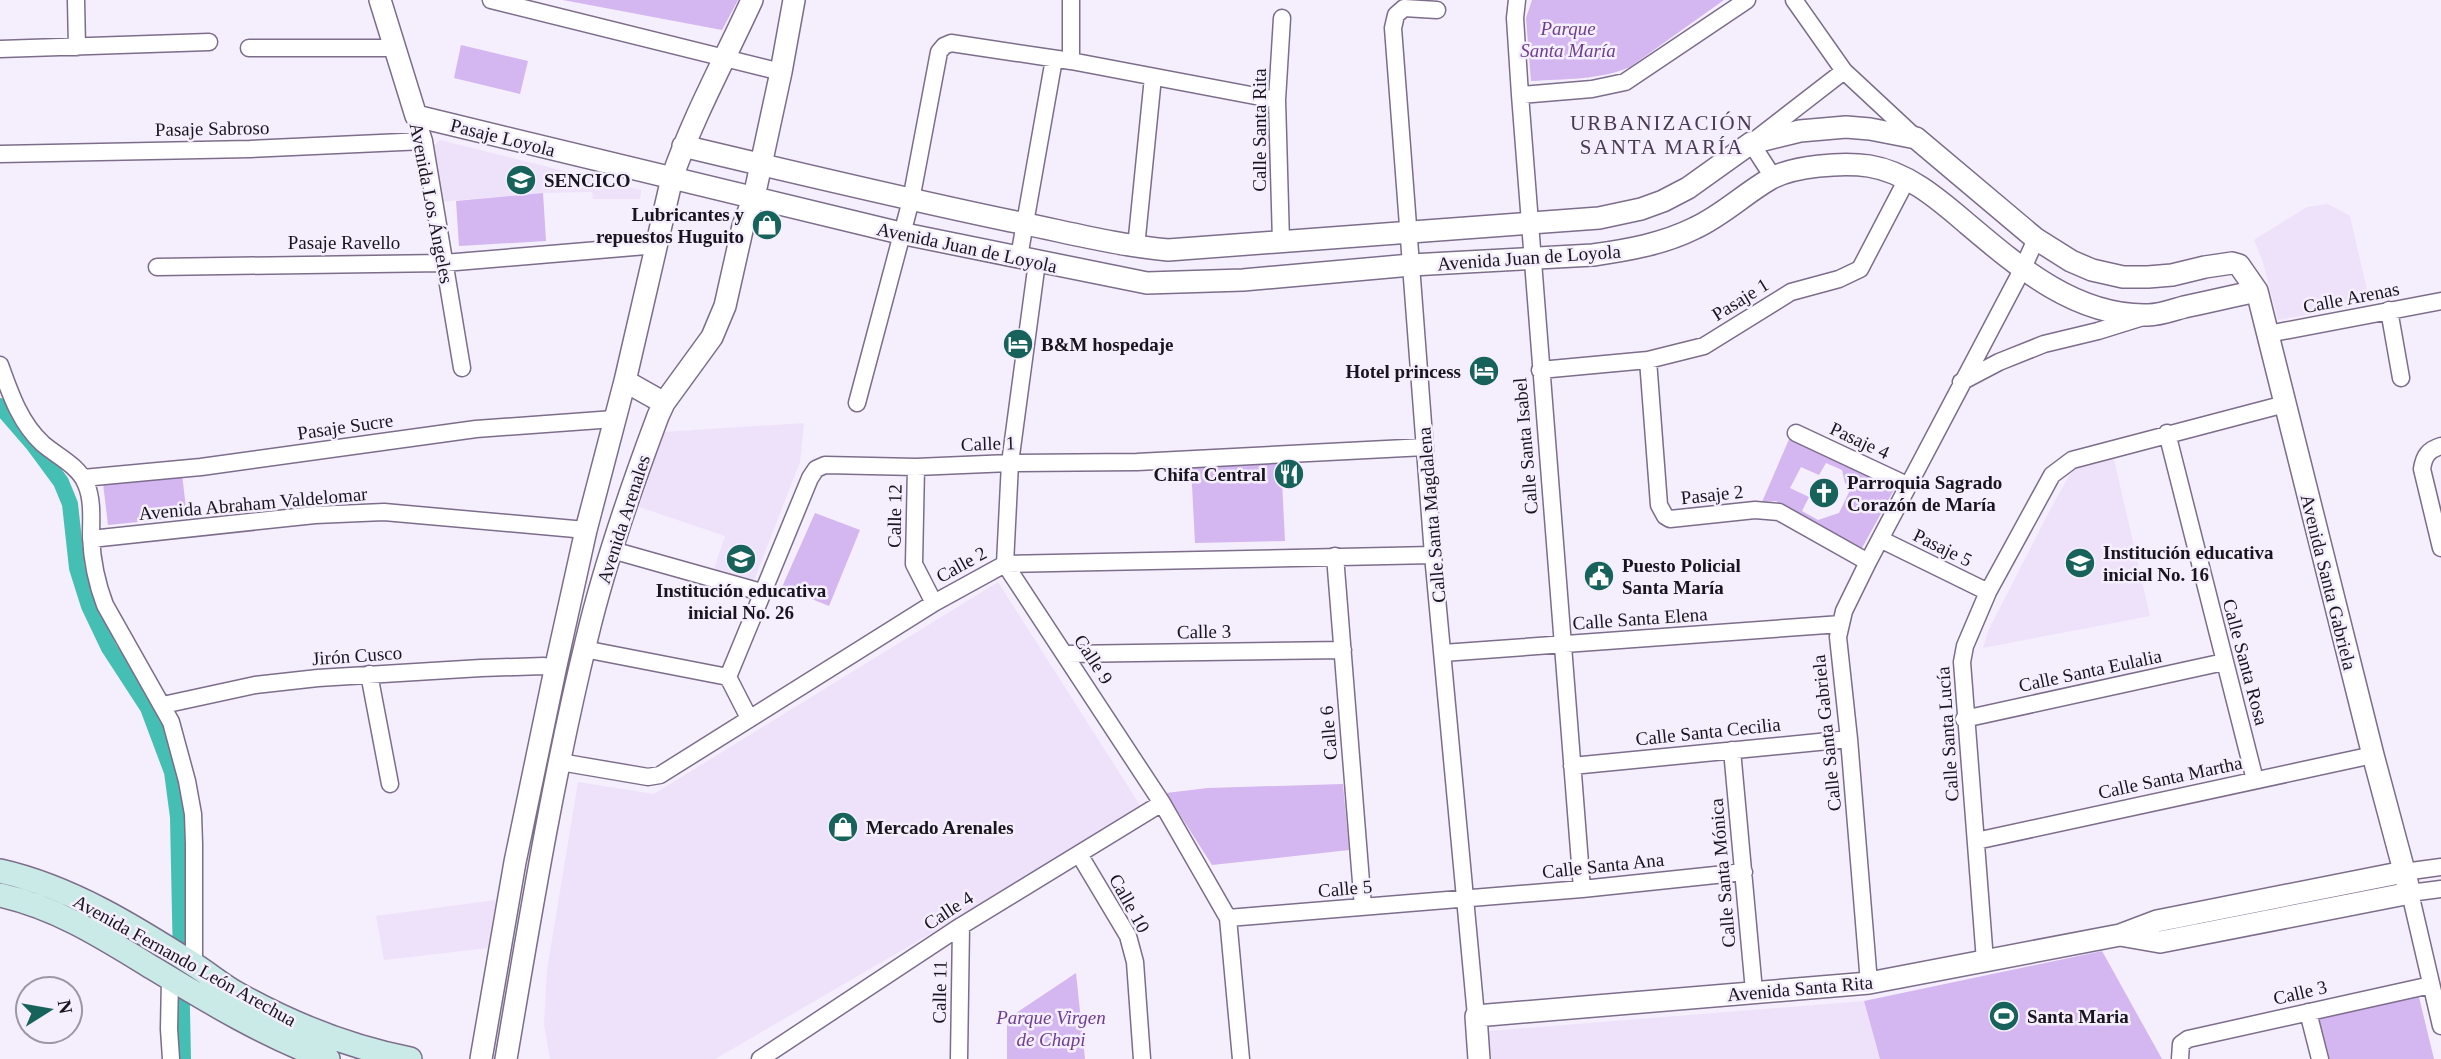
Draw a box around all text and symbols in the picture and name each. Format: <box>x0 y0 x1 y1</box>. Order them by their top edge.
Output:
park label: Parque Santa María <box>1520 18 1616 61</box>
street label: Calle Santa Rita <box>1249 68 1270 192</box>
district label: URBANIZACIÓN SANTA MARÍA <box>1570 111 1754 159</box>
street label: Pasaje Loyola <box>448 114 558 161</box>
street label: Pasaje Sabroso <box>155 117 269 140</box>
street label: Avenida Los Ángeles <box>406 121 457 285</box>
school or university icon: SENCICO <box>504 163 538 197</box>
place label: SENCICO <box>544 170 631 191</box>
place label: Lubricantes y repuestos Huguito <box>596 204 744 247</box>
shop icon: Lubricantes y repuestos Huguito <box>750 208 784 242</box>
street label: Avenida Juan de Loyola <box>875 218 1060 277</box>
street label: Pasaje Ravello <box>288 232 400 253</box>
street label: Avenida Juan de Loyola <box>1437 241 1622 274</box>
street label: Pasaje 1 <box>1708 274 1772 325</box>
street label: Calle Arenas <box>2301 278 2401 317</box>
hotel icon: B&M hospedaje <box>1001 327 1035 361</box>
place label: B&M hospedaje <box>1041 334 1173 355</box>
hotel icon: Hotel princess <box>1467 354 1501 388</box>
place label: Hotel princess <box>1345 361 1461 382</box>
street label: Calle Santa Isabel <box>1509 377 1542 515</box>
street label: Pasaje Sucre <box>296 409 394 444</box>
street label: Pasaje 4 <box>1827 418 1893 463</box>
street label: Calle Santa Magdalena <box>1413 426 1450 604</box>
street label: Calle 1 <box>960 432 1016 455</box>
street label: Avenida Arenales <box>593 452 654 586</box>
restaurant icon: Chifa Central <box>1272 457 1306 491</box>
place label: Chifa Central <box>1154 464 1266 485</box>
place label: Parroquia Sagrado Corazón de María <box>1847 472 2002 515</box>
church icon: Parroquia Sagrado Corazón de María <box>1807 476 1841 510</box>
street label: Pasaje 2 <box>1680 481 1744 508</box>
street label: Avenida Abraham Valdelomar <box>138 483 369 524</box>
street label: Calle 12 <box>883 484 906 548</box>
street label: Avenida Santa Gabriela <box>2297 492 2361 673</box>
street label: Pasaje 5 <box>1910 524 1976 571</box>
school or university icon: Institución educativa inicial No. 26 <box>724 542 758 576</box>
street label: Calle 2 <box>932 542 990 587</box>
place label: Institución educativa inicial No. 16 <box>2103 542 2274 585</box>
school or university icon: Institución educativa inicial No. 16 <box>2063 546 2097 580</box>
place label: Puesto Policial Santa María <box>1622 555 1741 598</box>
public building icon: Puesto Policial Santa María <box>1582 559 1616 593</box>
place label: Institución educativa inicial No. 26 <box>656 580 827 623</box>
street label: Calle Santa Rosa <box>2219 597 2273 728</box>
street label: Calle Santa Elena <box>1572 603 1709 634</box>
street label: Calle 3 <box>1177 621 1231 642</box>
street label: Calle 9 <box>1070 631 1117 688</box>
street label: Jirón Cusco <box>311 642 403 669</box>
street label: Calle Santa Eulalia <box>2017 645 2164 696</box>
street label: Calle Santa Gabriela <box>1808 653 1845 812</box>
street label: Calle Santa Lucía <box>1932 665 1963 802</box>
street label: Calle 6 <box>1316 705 1341 761</box>
street label: Calle Santa Cecilia <box>1635 713 1782 750</box>
street label: Calle Santa Martha <box>2096 752 2245 803</box>
street label: Calle Santa Mónica <box>1705 797 1739 949</box>
shop icon: Mercado Arenales <box>826 810 860 844</box>
place label: Mercado Arenales <box>866 817 1014 838</box>
street label: Calle Santa Ana <box>1541 849 1666 882</box>
street label: Calle 10 <box>1105 870 1154 936</box>
street label: Calle 5 <box>1317 876 1373 901</box>
street label: Calle 4 <box>920 887 977 934</box>
street label: Avenida Fernando León Arechua <box>70 890 300 1031</box>
street label: Calle 11 <box>928 960 951 1024</box>
street label: Avenida Santa Rita <box>1726 972 1874 1005</box>
north arrow <box>14 975 84 1045</box>
street label: Calle 3 <box>2271 976 2329 1009</box>
text: N <box>54 998 77 1016</box>
sports icon: Santa Maria <box>1987 999 2021 1033</box>
place label: Santa Maria <box>2027 1006 2129 1027</box>
park label: Parque Virgen de Chapi <box>995 1007 1106 1050</box>

